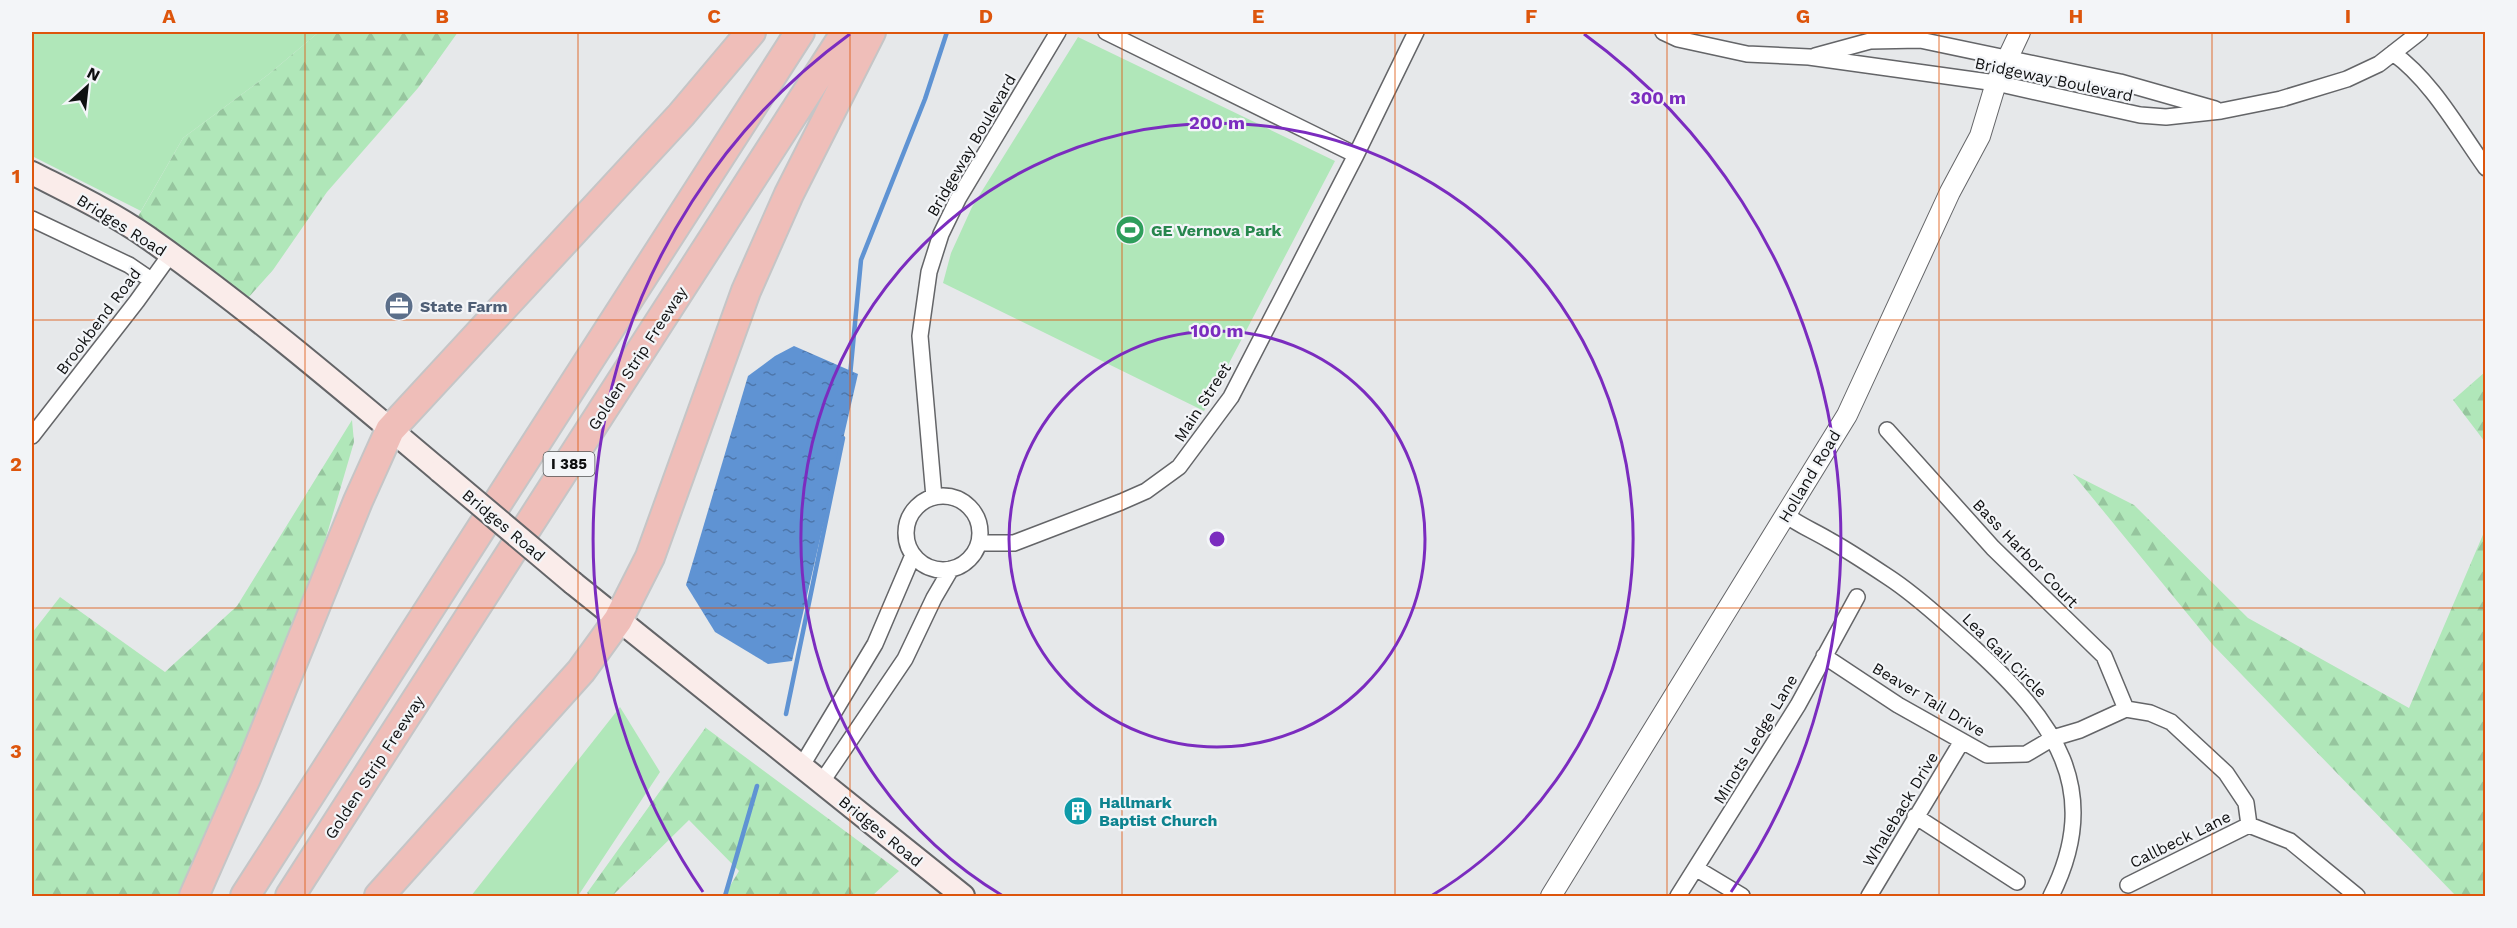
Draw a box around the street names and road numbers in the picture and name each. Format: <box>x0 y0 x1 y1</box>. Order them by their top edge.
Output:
street label: Bridgeway Boulevard <box>1973 53 2135 106</box>
street label: Bridgeway Boulevard <box>923 71 1020 220</box>
street label: Bridges Road <box>73 190 170 260</box>
street label: Brookbend Road <box>52 264 145 378</box>
street label: Golden Strip Freeway <box>584 282 691 434</box>
street label: Main Street <box>1170 359 1235 445</box>
street label: Holland Road <box>1774 427 1844 526</box>
road number: I 385 <box>544 452 594 476</box>
street label: Bridges Road <box>459 485 549 565</box>
street label: Bass Harbor Court <box>1969 495 2083 612</box>
street label: Lea Gail Circle <box>1958 609 2051 702</box>
street label: Beaver Tail Drive <box>1869 658 1989 741</box>
street label: Minots Ledge Lane <box>1709 671 1802 807</box>
street label: Golden Strip Freeway <box>321 691 428 843</box>
street label: Whaleback Drive <box>1859 748 1942 870</box>
street label: Bridges Road <box>835 792 926 871</box>
street label: Callbeck Lane <box>2127 807 2234 872</box>

